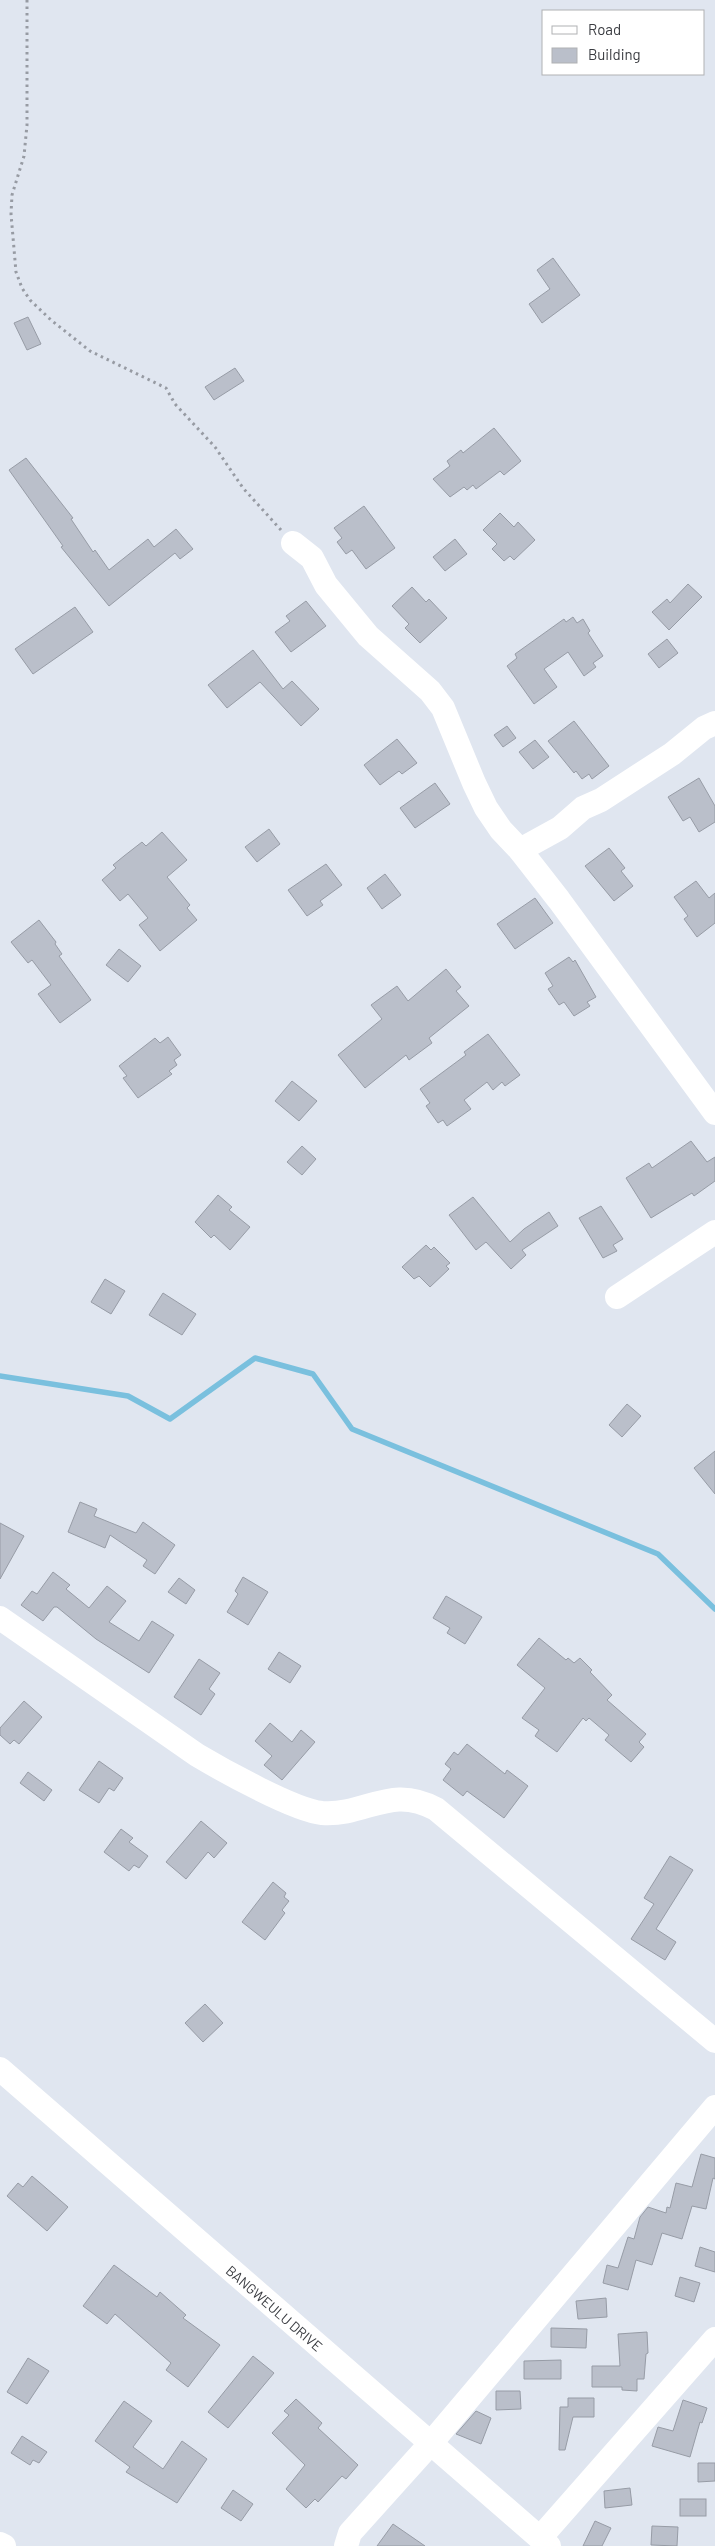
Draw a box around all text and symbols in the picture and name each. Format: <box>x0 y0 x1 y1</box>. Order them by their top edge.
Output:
legend <box>542 10 705 75</box>
text: Road <box>588 20 621 38</box>
text: Building <box>588 45 641 63</box>
street label: BANGWEULU DRIVE <box>223 2261 326 2354</box>

